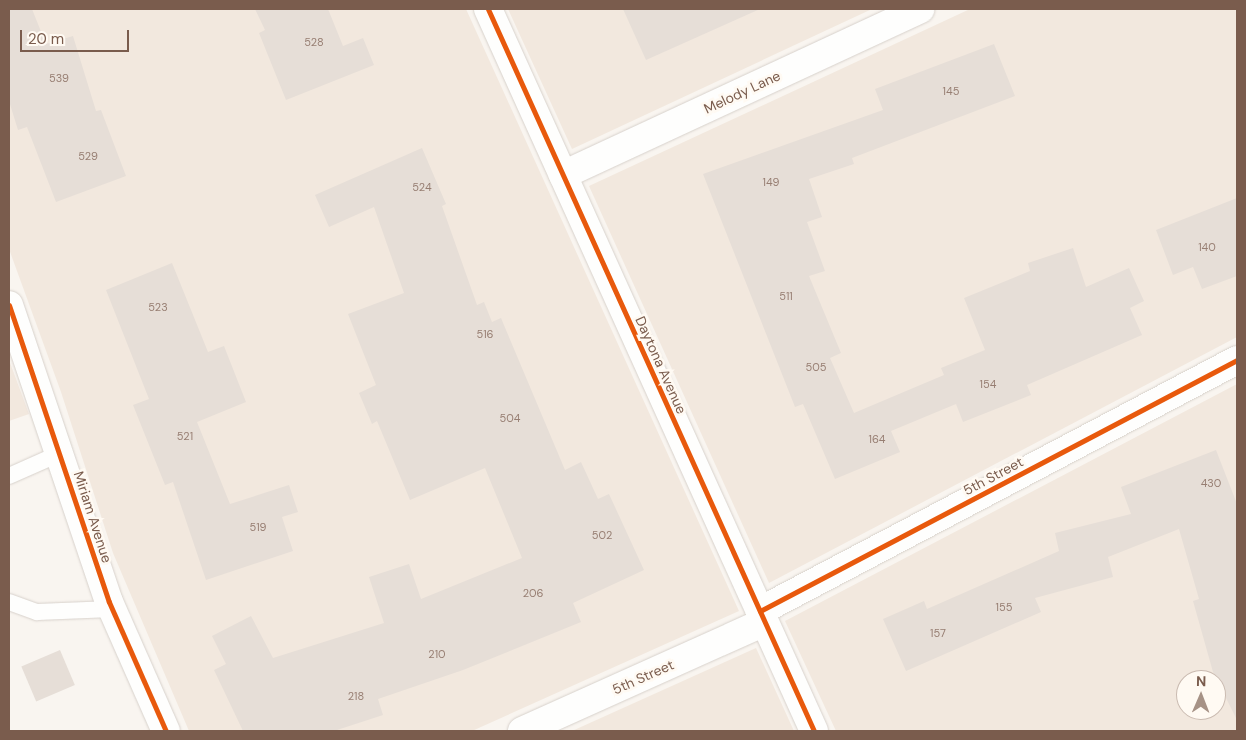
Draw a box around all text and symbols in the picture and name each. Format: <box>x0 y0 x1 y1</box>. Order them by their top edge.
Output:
scale bar <box>22 20 131 52</box>
text: 20 m <box>28 29 64 49</box>
house number: 528 <box>304 35 324 49</box>
street label: Melody Lane <box>701 67 783 117</box>
house number: 539 <box>49 71 69 85</box>
house number: 145 <box>943 84 959 98</box>
house number: 529 <box>78 149 98 163</box>
house number: 149 <box>762 175 780 189</box>
house number: 524 <box>412 180 432 194</box>
house number: 140 <box>1198 240 1216 254</box>
house number: 511 <box>779 289 793 303</box>
house number: 523 <box>148 300 168 314</box>
street label: Daytona Avenue <box>632 313 690 417</box>
house number: 516 <box>476 327 494 341</box>
house number: 505 <box>806 360 826 374</box>
house number: 154 <box>980 377 996 391</box>
house number: 504 <box>500 411 520 425</box>
house number: 521 <box>177 429 193 443</box>
house number: 164 <box>868 432 886 446</box>
street label: 5th Street <box>960 453 1026 499</box>
street label: Miriam Avenue <box>70 469 116 565</box>
house number: 430 <box>1201 476 1221 490</box>
house number: 519 <box>249 520 267 534</box>
house number: 502 <box>592 528 612 542</box>
house number: 206 <box>523 586 543 600</box>
house number: 155 <box>996 600 1012 614</box>
house number: 157 <box>930 626 946 640</box>
house number: 210 <box>428 647 446 661</box>
street label: 5th Street <box>610 656 676 698</box>
north arrow <box>1176 670 1226 720</box>
text: N <box>1196 672 1207 690</box>
house number: 218 <box>348 689 364 703</box>

